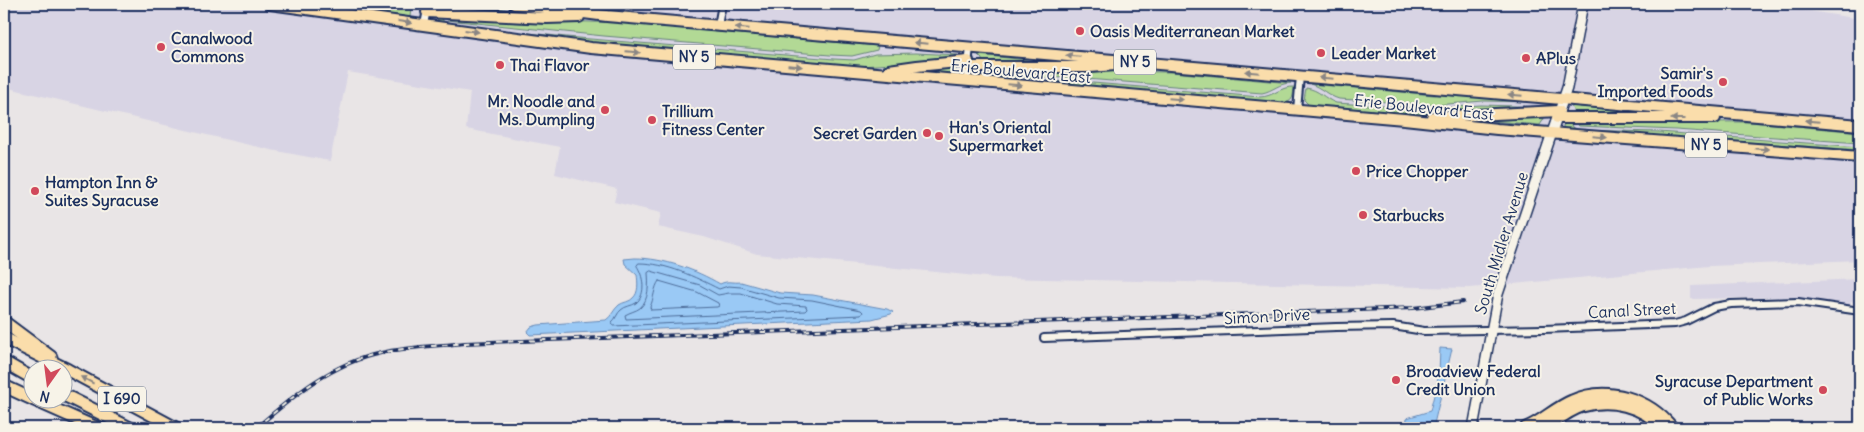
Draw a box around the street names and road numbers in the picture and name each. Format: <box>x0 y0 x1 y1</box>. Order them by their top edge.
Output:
road number: NY 5 <box>673 44 715 70</box>
road number: NY 5 <box>1114 50 1156 74</box>
street label: Erie Boulevard East <box>950 55 1092 87</box>
street label: Erie Boulevard East <box>1353 90 1495 124</box>
road number: NY 5 <box>1685 132 1727 158</box>
street label: South Midler Avenue <box>1470 169 1532 317</box>
street label: Canal Street <box>1588 298 1677 322</box>
street label: Simon Drive <box>1223 304 1311 328</box>
road number: I 690 <box>98 386 146 412</box>

